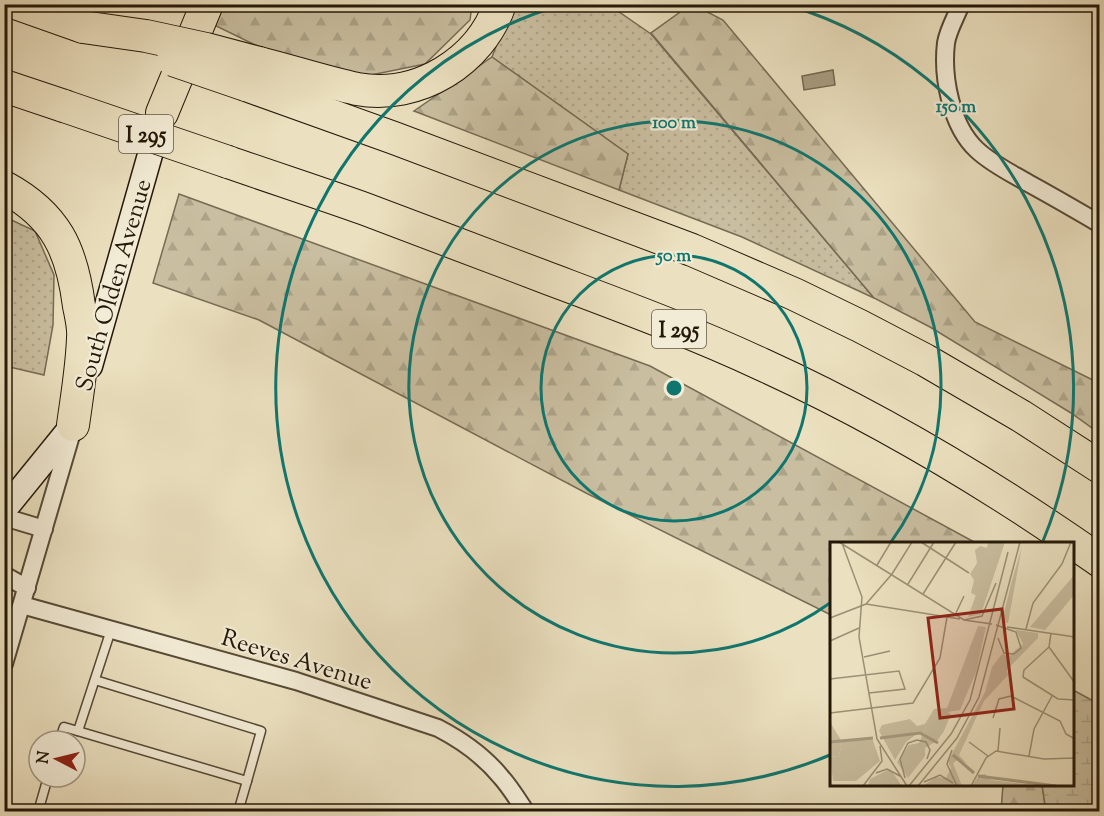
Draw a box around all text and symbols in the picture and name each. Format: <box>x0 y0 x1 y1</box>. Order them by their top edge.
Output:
text: 150 m <box>936 95 976 121</box>
text: 100 m <box>652 111 696 137</box>
road number: I 295 <box>119 115 173 153</box>
street label: South Olden Avenue <box>68 175 162 396</box>
text: 50 m <box>655 244 691 270</box>
road number: I 295 <box>652 310 706 348</box>
centre of rings <box>664 378 684 398</box>
inset map <box>830 542 1074 786</box>
street label: Reeves Avenue <box>217 622 376 700</box>
north arrow <box>27 729 87 789</box>
text: N <box>32 750 57 765</box>

